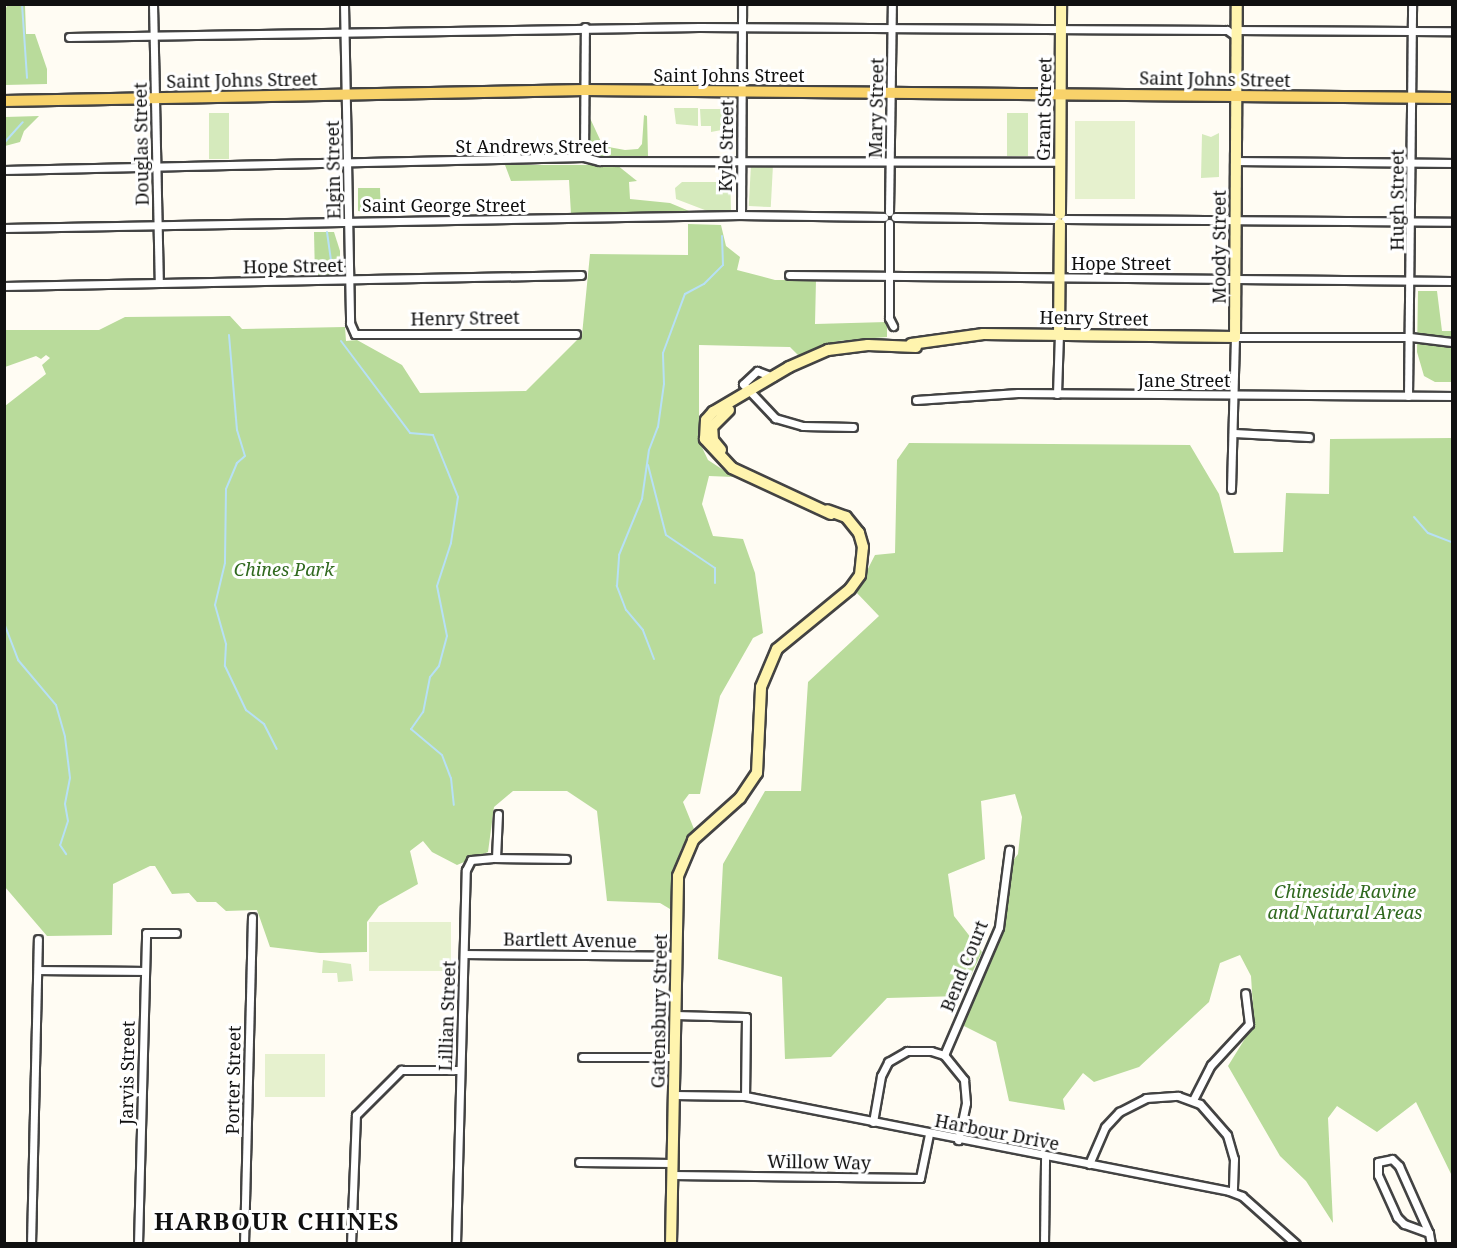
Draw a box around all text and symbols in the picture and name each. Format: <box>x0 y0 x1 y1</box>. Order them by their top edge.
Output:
street label: Grant Street <box>1032 57 1056 161</box>
street label: Mary Street <box>864 58 888 158</box>
street label: Saint Johns Street <box>653 64 805 86</box>
street label: Saint Johns Street <box>1139 67 1291 91</box>
street label: Saint Johns Street <box>166 68 318 92</box>
street label: Douglas Street <box>129 82 153 206</box>
street label: Kyle Street <box>714 100 738 192</box>
street label: Elgin Street <box>321 120 345 220</box>
street label: St Andrews Street <box>456 135 608 157</box>
street label: Hugh Street <box>1386 149 1408 251</box>
street label: Moody Street <box>1208 190 1230 304</box>
street label: Saint George Street <box>362 194 526 216</box>
street label: Hope Street <box>1071 252 1171 274</box>
street label: Hope Street <box>243 254 343 278</box>
street label: Henry Street <box>410 306 520 330</box>
street label: Henry Street <box>1039 306 1149 330</box>
street label: Jane Street <box>1138 369 1230 391</box>
park label: Chines Park <box>234 558 334 580</box>
park label: Chineside Ravine and Natural Areas <box>1268 881 1422 924</box>
street label: Bend Court <box>936 917 992 1015</box>
street label: Bartlett Avenue <box>503 928 637 952</box>
street label: Gatensbury Street <box>647 933 671 1089</box>
street label: Lillian Street <box>434 960 460 1072</box>
street label: Jarvis Street <box>115 1021 139 1125</box>
street label: Porter Street <box>221 1025 245 1135</box>
street label: Harbour Drive <box>933 1109 1061 1155</box>
street label: Willow Way <box>767 1150 871 1174</box>
district label: HARBOUR CHINES <box>154 1207 400 1235</box>

